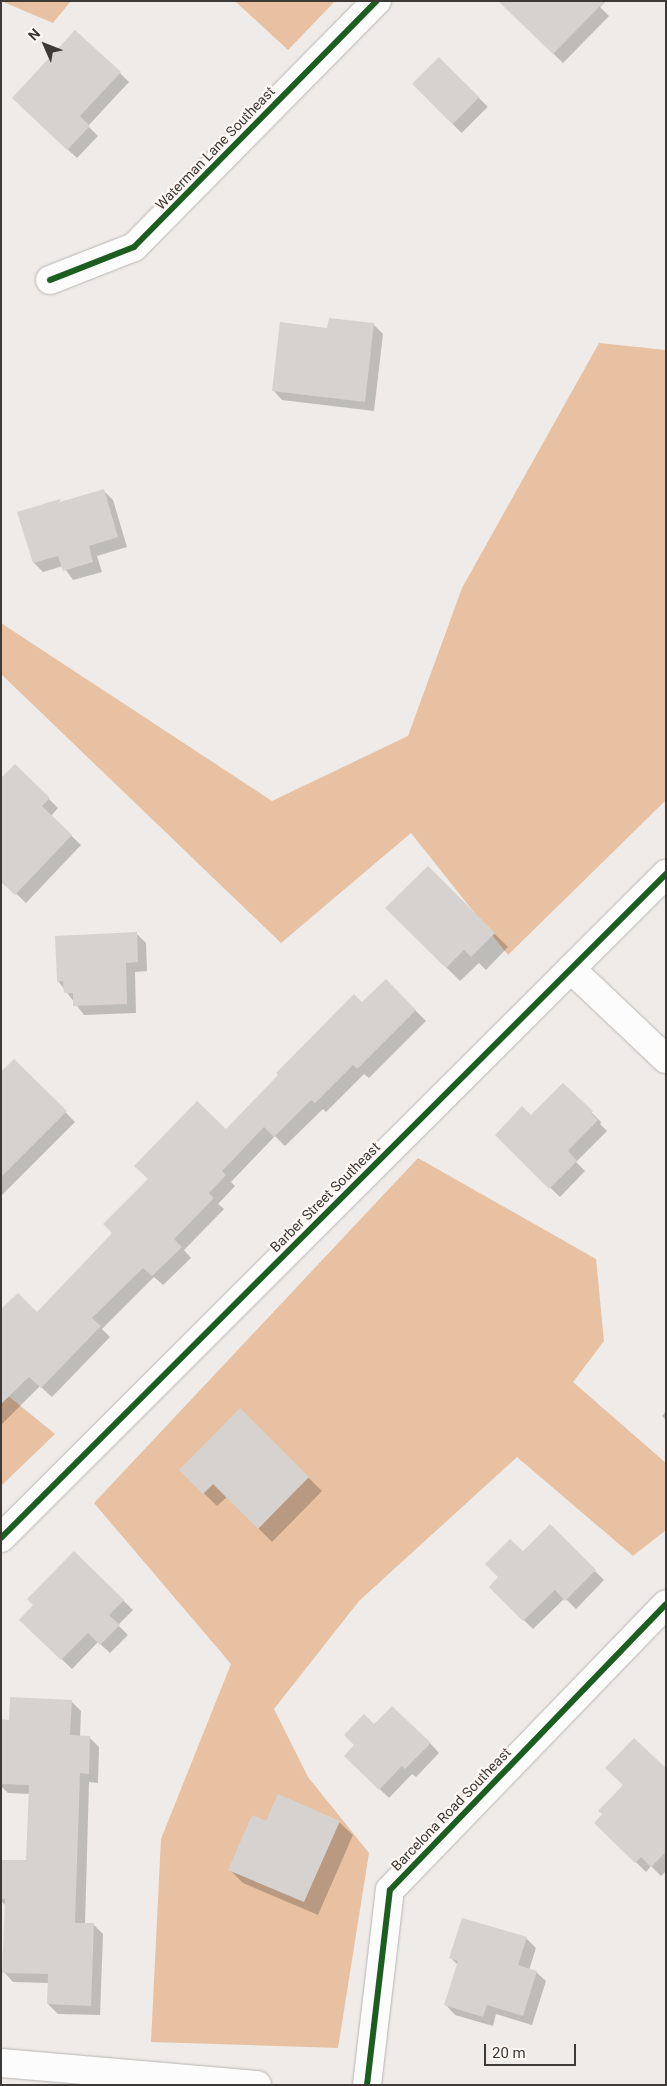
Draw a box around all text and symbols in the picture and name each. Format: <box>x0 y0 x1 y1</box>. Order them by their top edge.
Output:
north arrow <box>20 20 70 70</box>
text: N <box>25 25 43 44</box>
street label: Waterman Lane Southeast <box>152 83 278 213</box>
street label: Barber Street Southeast <box>267 1139 383 1255</box>
street label: Barcelona Road Southeast <box>388 1744 514 1874</box>
scale bar <box>487 2034 580 2066</box>
text: 20 m <box>492 2044 526 2062</box>

